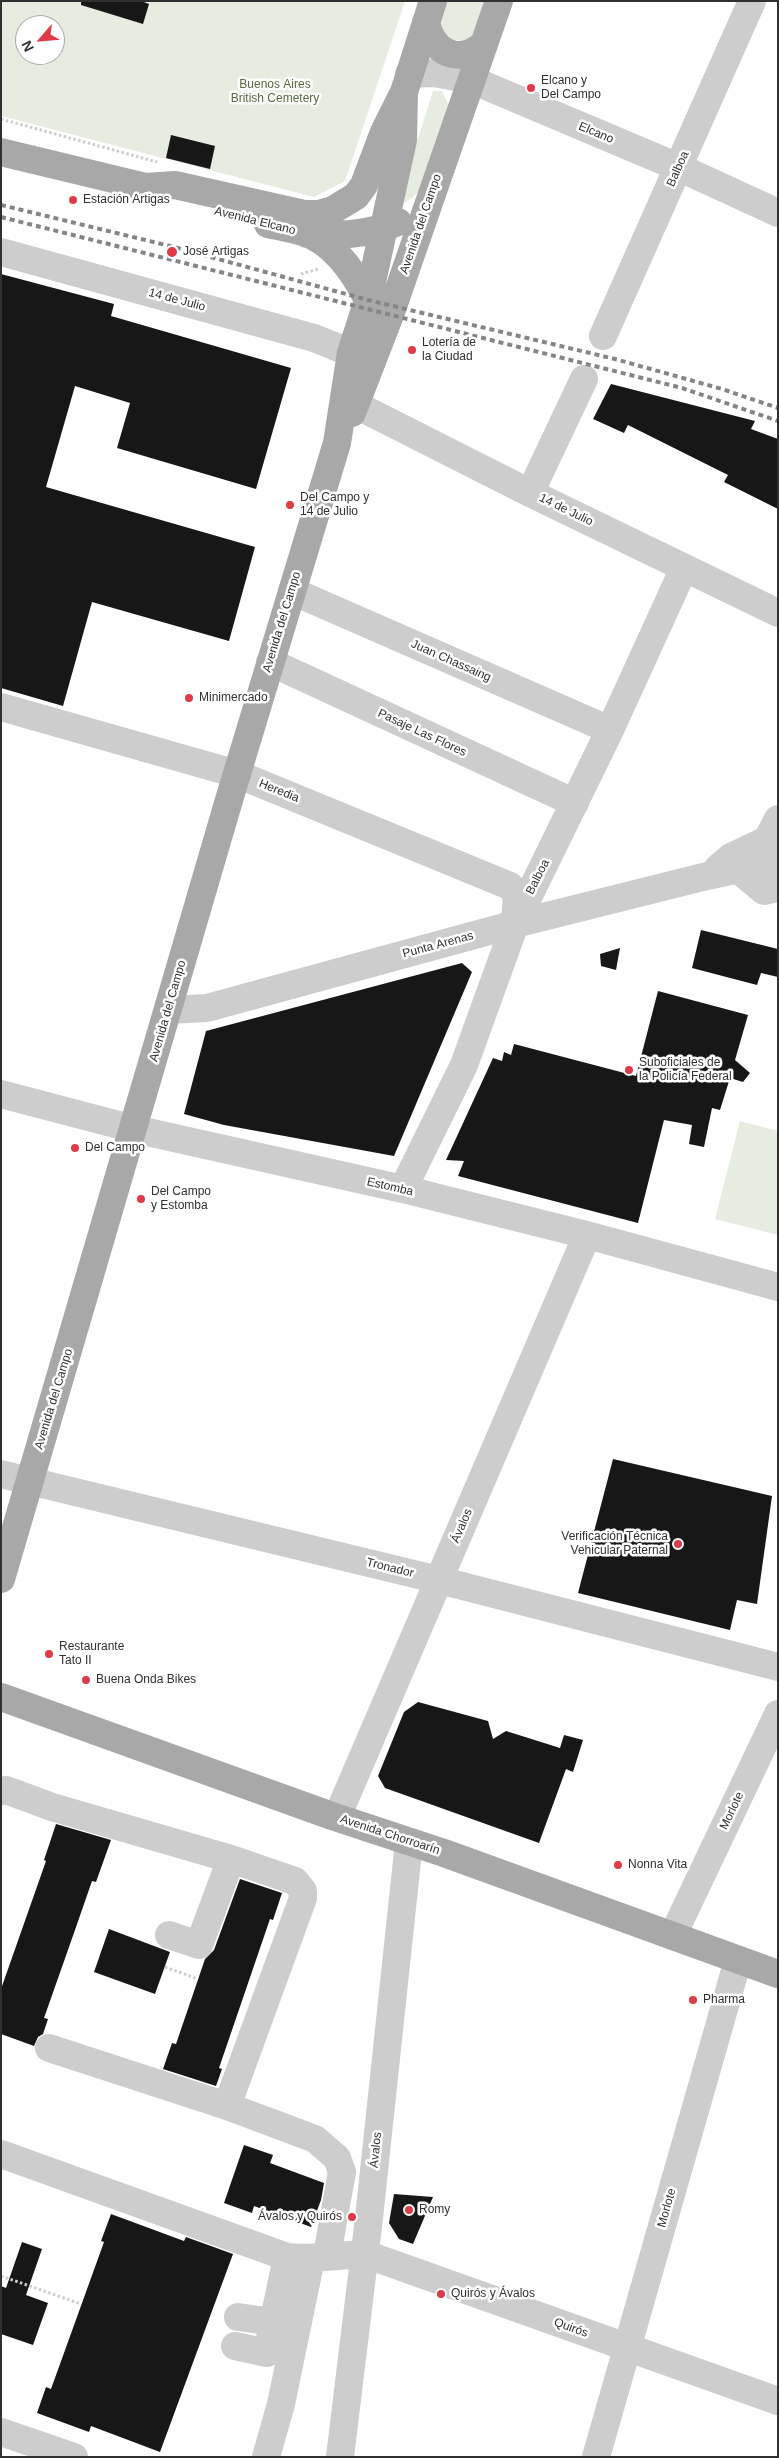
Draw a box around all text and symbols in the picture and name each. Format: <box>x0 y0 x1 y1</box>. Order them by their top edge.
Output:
north arrow <box>15 15 65 65</box>
text: N <box>18 38 37 54</box>
place label: Elcano y Del Campo <box>541 74 601 102</box>
park label: Buenos Aires British Cemetery <box>231 78 319 106</box>
marker: Elcano y Del Campo <box>525 82 537 94</box>
street label: Elcano <box>576 119 616 147</box>
street label: Balboa <box>664 149 692 189</box>
street label: Avenida del Campo <box>397 172 445 276</box>
place label: Estación Artigas <box>83 193 170 207</box>
marker: Estación Artigas <box>67 194 79 206</box>
street label: Avenida Elcano <box>213 204 297 238</box>
marker: José Artigas <box>165 245 179 259</box>
place label: José Artigas <box>183 245 249 259</box>
street label: 14 de Julio <box>147 286 207 314</box>
place label: Lotería de la Ciudad <box>422 336 476 364</box>
marker: Lotería de la Ciudad <box>406 344 418 356</box>
place label: Del Campo y 14 de Julio <box>300 491 369 519</box>
street label: 14 de Julio <box>537 491 595 529</box>
marker: Del Campo y 14 de Julio <box>284 499 296 511</box>
street label: Avenida del Campo <box>260 570 304 674</box>
street label: Juan Chassaing <box>409 637 493 685</box>
place label: Minimercado <box>199 691 268 705</box>
marker: Minimercado <box>183 692 195 704</box>
street label: Pasaje Las Flores <box>375 706 469 760</box>
street label: Heredia <box>257 776 301 806</box>
street label: Balboa <box>523 857 553 897</box>
street label: Punta Arenas <box>401 929 475 961</box>
street label: Avenida del Campo <box>147 959 189 1063</box>
place label: Suboficiales de la Policía Federal <box>639 1056 732 1084</box>
marker: Suboficiales de la Policía Federal <box>623 1064 635 1076</box>
place label: Del Campo <box>85 1141 145 1155</box>
marker: Del Campo <box>69 1142 81 1154</box>
street label: Estomba <box>365 1175 415 1199</box>
place label: Del Campo y Estomba <box>151 1185 211 1213</box>
marker: Del Campo y Estomba <box>135 1193 147 1205</box>
street label: Avenida del Campo <box>32 1347 76 1451</box>
street label: Ávalos <box>448 1507 476 1545</box>
place label: Verificación Técnica Vehicular Paternal <box>561 1530 668 1558</box>
marker: Verificación Técnica Vehicular Paternal <box>672 1538 684 1550</box>
street label: Tronador <box>365 1555 415 1581</box>
place label: Restaurante Tato II <box>59 1640 124 1668</box>
marker: Restaurante Tato II <box>43 1648 55 1660</box>
place label: Buena Onda Bikes <box>96 1673 196 1687</box>
marker: Buena Onda Bikes <box>80 1674 92 1686</box>
street label: Morlote <box>717 1790 747 1832</box>
street label: Avenida Chorroarín <box>338 1812 442 1858</box>
place label: Nonna Vita <box>628 1858 687 1872</box>
marker: Nonna Vita <box>612 1859 624 1871</box>
place label: Pharma <box>703 1993 745 2007</box>
marker: Pharma <box>687 1994 699 2006</box>
street label: Ávalos <box>367 2131 385 2169</box>
street label: Morlote <box>655 2187 679 2229</box>
place label: Romy <box>419 2203 450 2217</box>
marker: Romy <box>403 2204 415 2216</box>
place label: Ávalos y Quirós <box>258 2210 342 2224</box>
marker: Ávalos y Quirós <box>346 2211 358 2223</box>
place label: Quirós y Ávalos <box>451 2287 535 2301</box>
marker: Quirós y Ávalos <box>435 2288 447 2300</box>
street label: Quirós <box>552 2315 590 2341</box>

